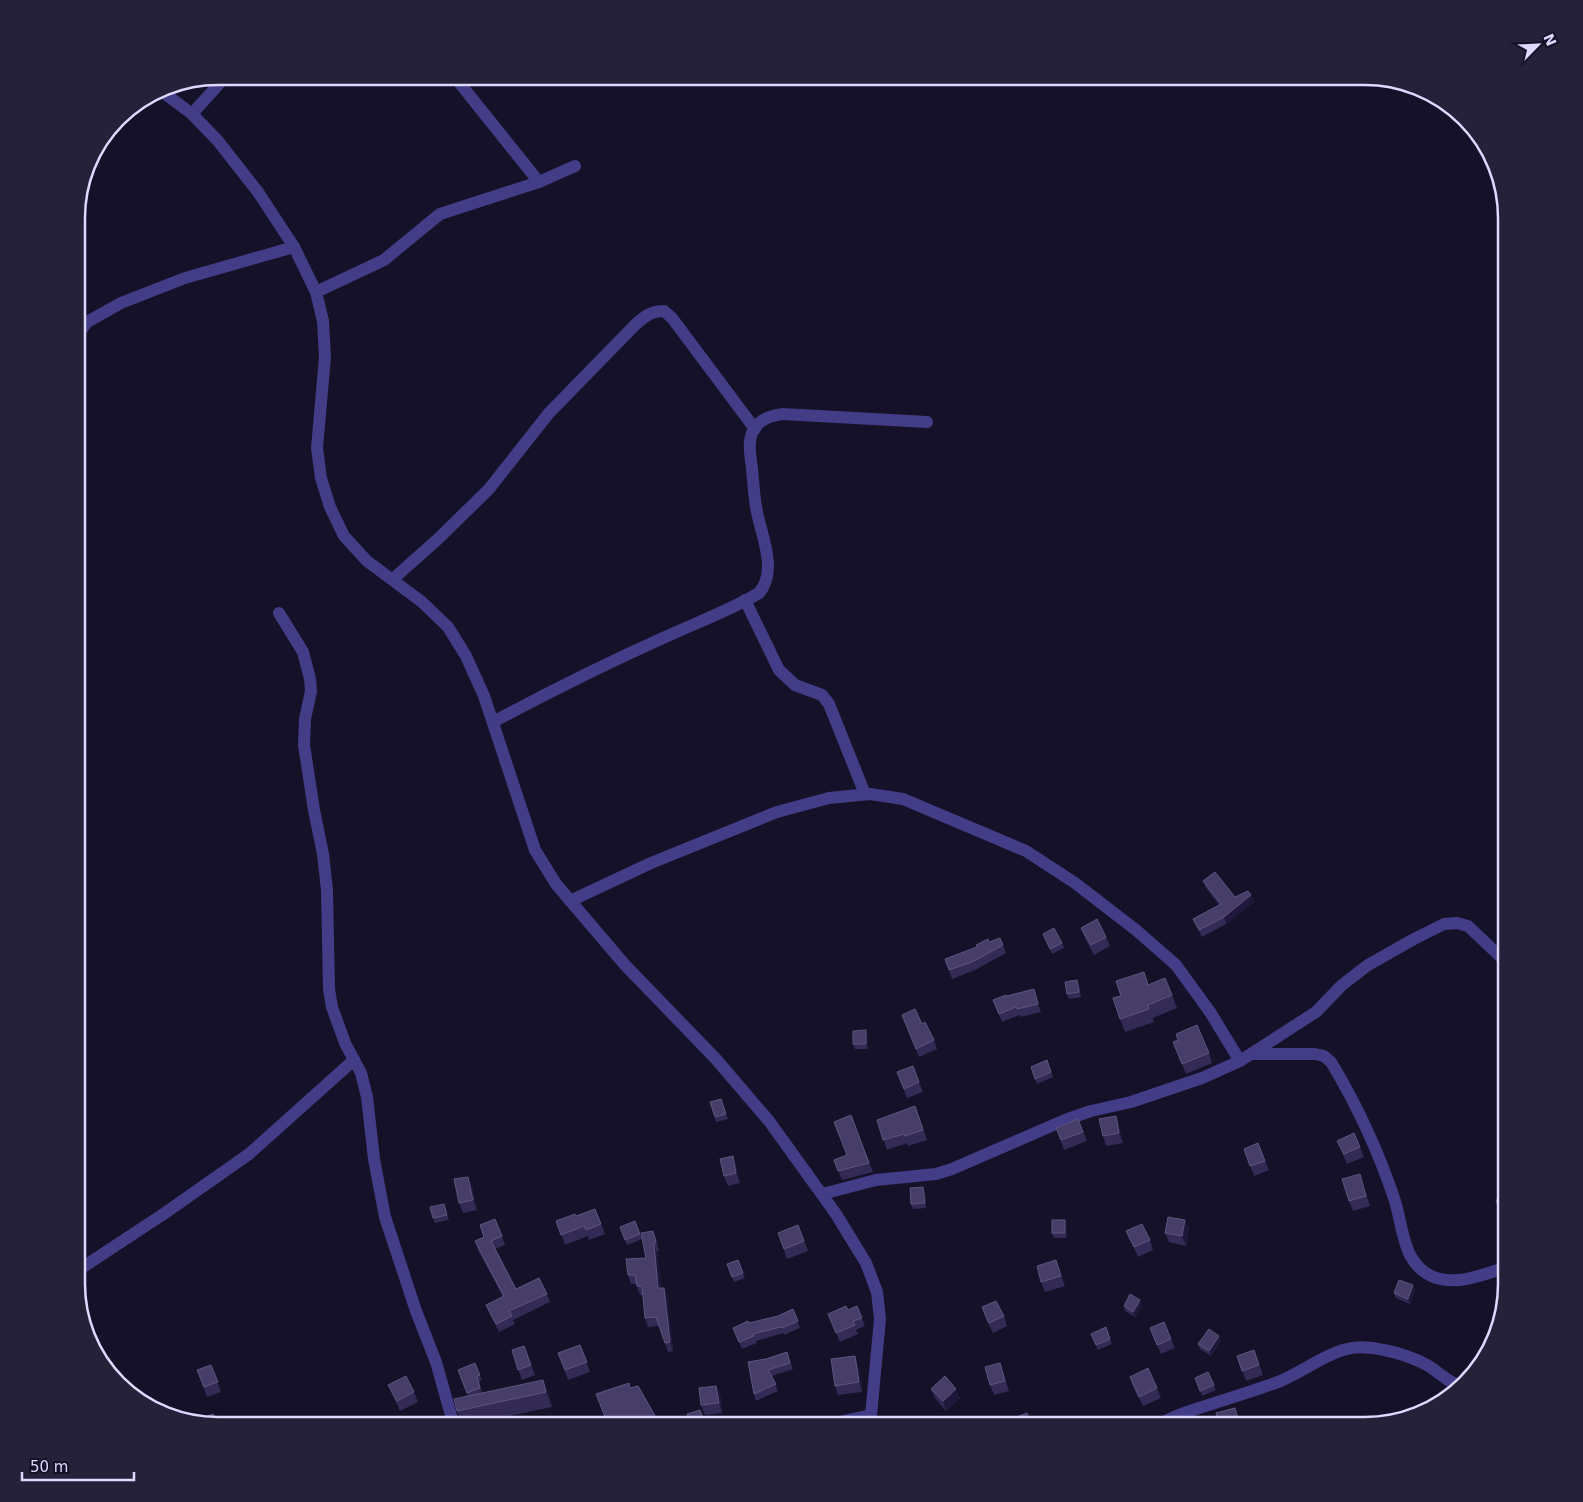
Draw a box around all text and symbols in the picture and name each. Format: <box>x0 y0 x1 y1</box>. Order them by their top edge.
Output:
north arrow <box>1513 20 1563 70</box>
text: N <box>1540 31 1560 48</box>
scale bar <box>22 1450 135 1482</box>
text: 50 m <box>30 1458 68 1476</box>

